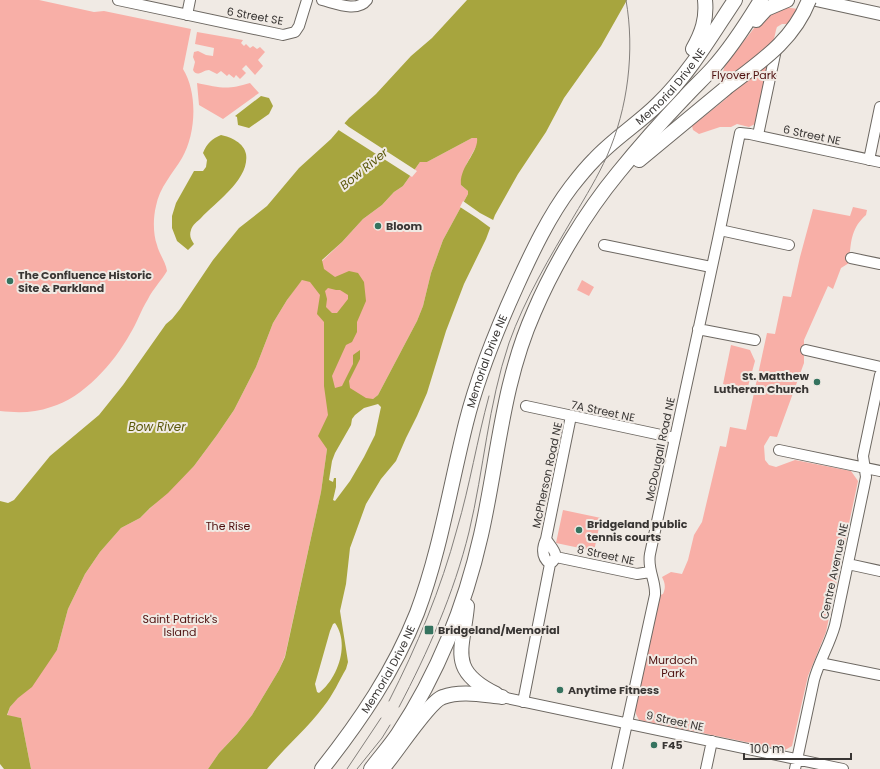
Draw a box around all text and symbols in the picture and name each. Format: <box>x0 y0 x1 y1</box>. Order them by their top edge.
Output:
street label: 6 Street SE <box>225 3 285 29</box>
street label: Memorial Drive NE <box>632 45 709 129</box>
park label: Flyover Park <box>711 67 777 83</box>
street label: 6 Street NE <box>782 121 842 149</box>
water label: Bow River <box>336 144 392 193</box>
place label: Bloom <box>386 218 423 234</box>
marker: Bloom <box>373 221 383 231</box>
place label: The Confluence Historic Site & Parkland <box>18 267 152 296</box>
marker: The Confluence Historic Site & Parkland <box>5 276 15 286</box>
street label: Memorial Drive NE <box>462 312 511 410</box>
place label: St. Matthew Lutheran Church <box>714 368 809 397</box>
marker: St. Matthew Lutheran Church <box>812 377 822 387</box>
street label: McDougall Road NE <box>641 395 679 503</box>
street label: 7A Street NE <box>570 396 636 426</box>
water label: Bow River <box>128 418 186 435</box>
street label: McPherson Road NE <box>528 420 566 530</box>
place label: Bridgeland public tennis courts <box>587 516 688 545</box>
park label: The Rise <box>206 518 251 534</box>
street label: Centre Avenue NE <box>816 521 852 621</box>
marker: Bridgeland public tennis courts <box>574 525 584 535</box>
street label: 8 Street NE <box>576 541 636 569</box>
park label: Saint Patrick's Island <box>142 611 218 640</box>
place label: Bridgeland/Memorial <box>438 622 560 638</box>
street label: Memorial Drive NE <box>357 623 419 716</box>
marker: Bridgeland/Memorial <box>423 624 435 636</box>
park label: Murdoch Park <box>649 652 697 681</box>
place label: Anytime Fitness <box>568 682 659 698</box>
marker: Anytime Fitness <box>555 685 565 695</box>
street label: 9 Street NE <box>645 707 705 735</box>
scale bar <box>744 735 851 761</box>
place label: F45 <box>662 737 683 753</box>
marker: F45 <box>649 740 659 750</box>
text: 100 m <box>750 740 784 757</box>

